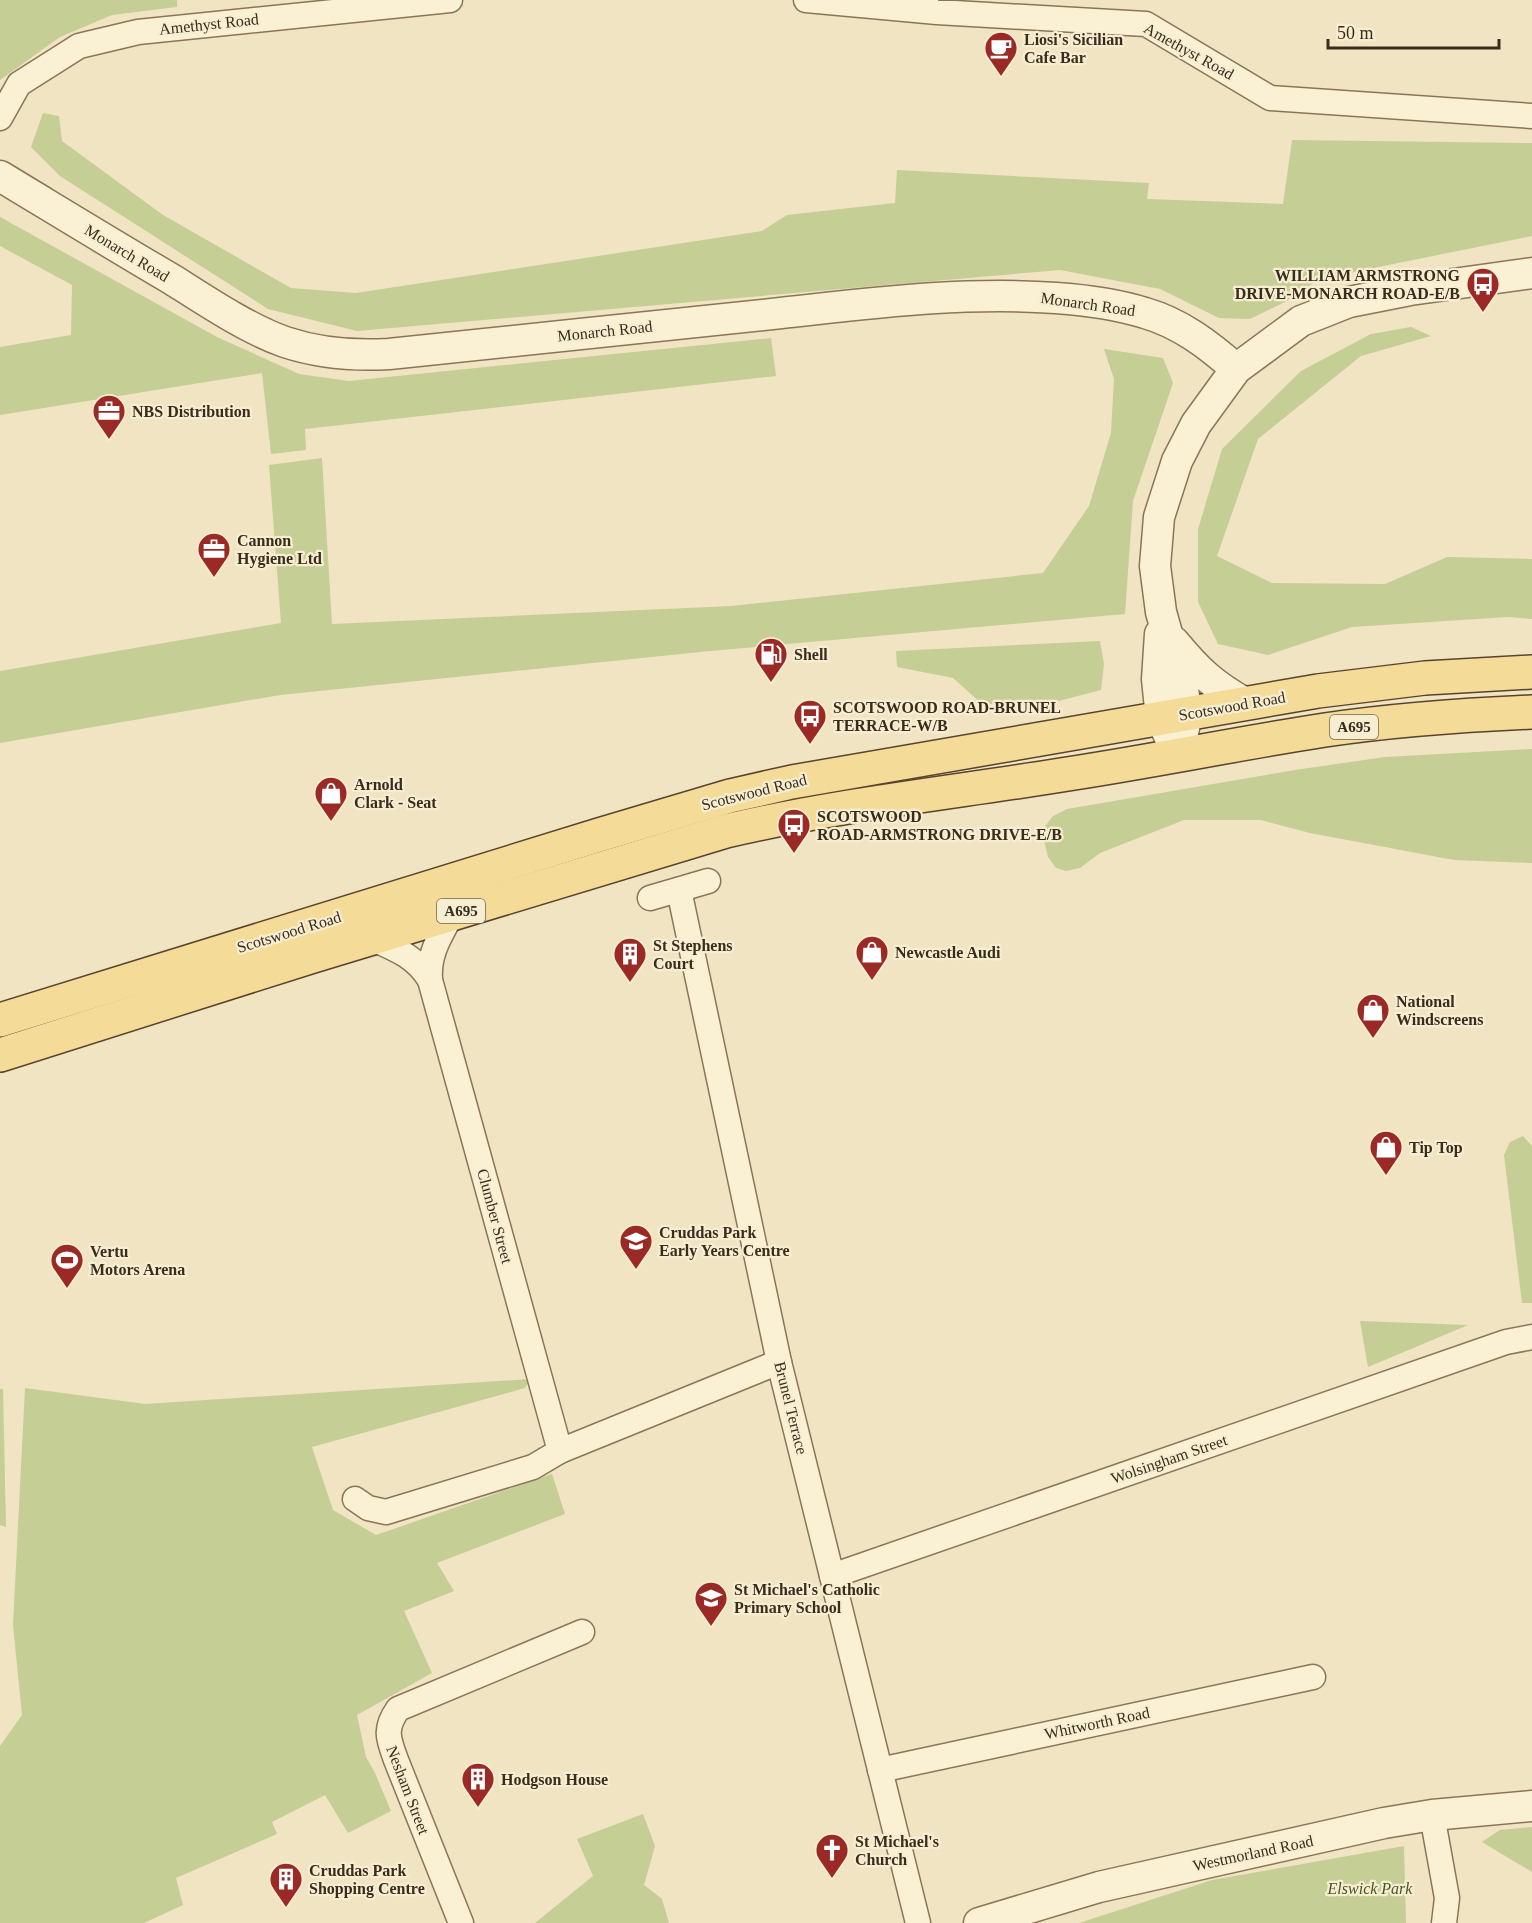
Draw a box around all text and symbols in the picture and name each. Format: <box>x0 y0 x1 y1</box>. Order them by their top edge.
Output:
street label: Amethyst Road <box>158 10 260 39</box>
scale bar <box>1328 12 1499 50</box>
street label: Amethyst Road <box>1141 19 1237 84</box>
text: 50 m <box>1337 23 1374 43</box>
cafe icon: Liosi's Sicilian Cafe Bar <box>983 30 1019 77</box>
place label: Liosi's Sicilian Cafe Bar <box>1024 31 1123 66</box>
street label: Monarch Road <box>82 221 172 285</box>
bus stop icon: WILLIAM ARMSTRONG DRIVE-MONARCH ROAD-E/B <box>1465 266 1501 313</box>
place label: WILLIAM ARMSTRONG DRIVE-MONARCH ROAD-E/B <box>1235 267 1461 302</box>
street label: Monarch Road <box>1040 289 1136 319</box>
street label: Monarch Road <box>557 318 653 344</box>
office icon: NBS Distribution <box>91 393 127 440</box>
place label: NBS Distribution <box>132 403 251 420</box>
office icon: Cannon Hygiene Ltd <box>196 531 232 578</box>
place label: Cannon Hygiene Ltd <box>237 532 322 568</box>
fuel station icon: Shell <box>753 636 789 683</box>
place label: Shell <box>794 646 828 663</box>
street label: Scotswood Road <box>1177 688 1287 724</box>
bus stop icon: SCOTSWOOD ROAD-BRUNEL TERRACE-W/B <box>792 698 828 745</box>
place label: SCOTSWOOD ROAD-BRUNEL TERRACE-W/B <box>833 699 1061 734</box>
road number: A695 <box>1330 715 1378 739</box>
street label: Scotswood Road <box>700 771 808 813</box>
shop icon: Arnold Clark - Seat <box>313 775 349 822</box>
place label: Arnold Clark - Seat <box>354 776 437 811</box>
bus stop icon: SCOTSWOOD ROAD-ARMSTRONG DRIVE-E/B <box>776 807 812 854</box>
place label: SCOTSWOOD ROAD-ARMSTRONG DRIVE-E/B <box>817 808 1062 843</box>
road number: A695 <box>437 899 485 923</box>
street label: Scotswood Road <box>235 908 343 956</box>
shop icon: Newcastle Audi <box>854 934 890 981</box>
building icon: St Stephens Court <box>612 936 648 983</box>
place label: St Stephens Court <box>653 937 733 972</box>
place label: Newcastle Audi <box>895 944 1001 961</box>
shop icon: National Windscreens <box>1355 992 1391 1039</box>
place label: National Windscreens <box>1396 993 1483 1028</box>
shop icon: Tip Top <box>1368 1129 1404 1176</box>
place label: Tip Top <box>1409 1139 1463 1157</box>
street label: Clumber Street <box>474 1167 516 1266</box>
school or university icon: Cruddas Park Early Years Centre <box>618 1223 654 1270</box>
place label: Cruddas Park Early Years Centre <box>659 1224 790 1260</box>
sports icon: Vertu Motors Arena <box>49 1242 85 1289</box>
place label: Vertu Motors Arena <box>90 1243 185 1278</box>
street label: Brunel Terrace <box>771 1360 811 1456</box>
street label: Wolsingham Street <box>1109 1431 1230 1488</box>
school or university icon: St Michael's Catholic Primary School <box>693 1580 729 1627</box>
place label: St Michael's Catholic Primary School <box>734 1581 880 1617</box>
street label: Whitworth Road <box>1043 1704 1151 1742</box>
street label: Nesham Street <box>383 1743 433 1837</box>
building icon: Hodgson House <box>460 1761 496 1808</box>
place label: Hodgson House <box>501 1771 608 1789</box>
church icon: St Michael's Church <box>814 1832 850 1879</box>
street label: Westmorland Road <box>1191 1832 1315 1874</box>
place label: St Michael's Church <box>855 1833 939 1868</box>
building icon: Cruddas Park Shopping Centre <box>268 1861 304 1908</box>
place label: Cruddas Park Shopping Centre <box>309 1862 425 1898</box>
park label: Elswick Park <box>1327 1880 1413 1897</box>

